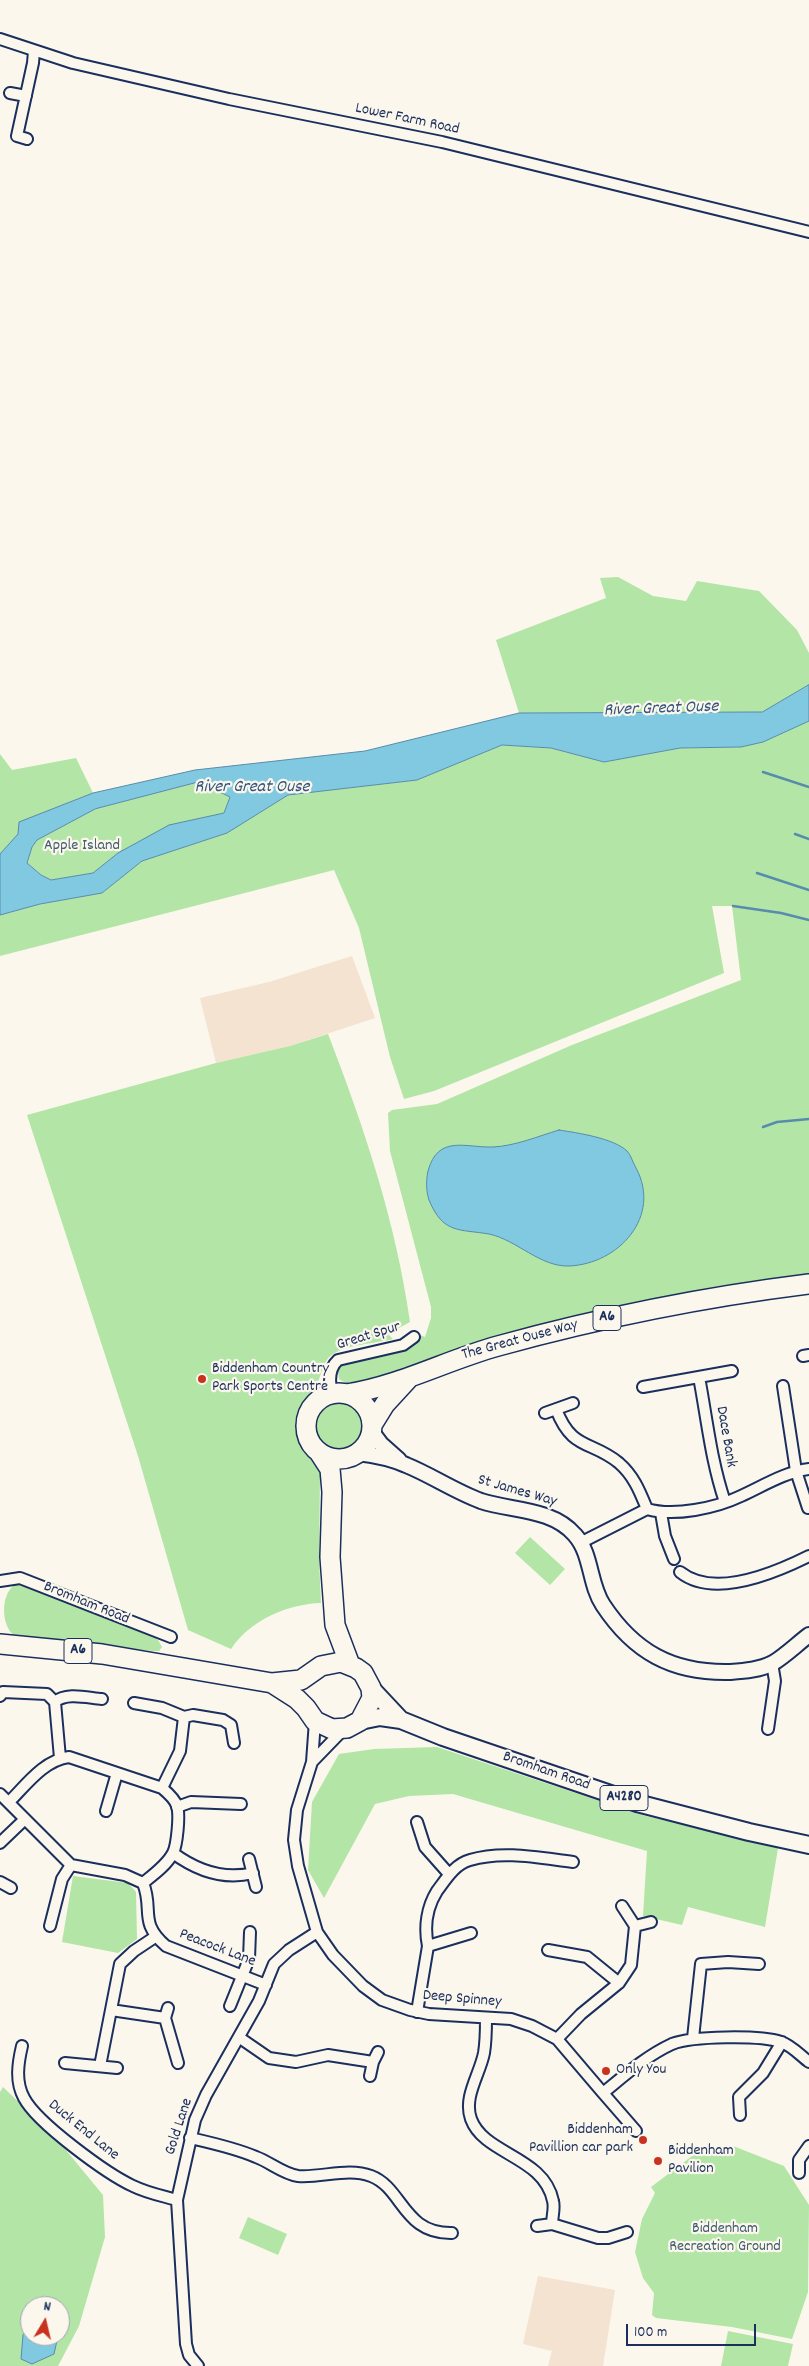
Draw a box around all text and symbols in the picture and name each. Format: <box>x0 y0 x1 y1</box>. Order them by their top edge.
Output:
street label: Lower Farm Road <box>353 100 461 140</box>
water label: River Great Ouse <box>603 697 719 723</box>
water label: River Great Ouse <box>195 778 309 800</box>
park label: Apple Island <box>44 837 120 857</box>
road number: A6 <box>593 1306 621 1330</box>
street label: The Great Ouse Way <box>460 1316 580 1366</box>
street label: Great Spur <box>335 1318 403 1356</box>
place label: Biddenham Country Park Sports Centre <box>212 1360 329 1398</box>
marker: Biddenham Country Park Sports Centre <box>196 1373 208 1385</box>
street label: Dace Bank <box>710 1405 740 1469</box>
street label: St James Way <box>475 1472 559 1512</box>
street label: Bromham Road <box>40 1578 132 1630</box>
road number: A6 <box>64 1638 92 1664</box>
street label: Bromham Road <box>500 1748 592 1796</box>
road number: A4280 <box>600 1786 648 1810</box>
street label: Peacock Lane <box>176 1926 258 1972</box>
street label: Deep Spinney <box>422 1987 502 2013</box>
place label: Only You <box>616 2061 666 2081</box>
marker: Only You <box>600 2065 612 2077</box>
street label: Duck End Lane <box>43 2096 123 2166</box>
street label: Gold Lane <box>162 2096 198 2158</box>
place label: Biddenham Pavillion car park <box>529 2121 633 2159</box>
marker: Biddenham Pavillion car park <box>637 2134 649 2146</box>
place label: Biddenham Pavilion <box>668 2142 734 2180</box>
marker: Biddenham Pavilion <box>652 2155 664 2167</box>
park label: Biddenham Recreation Ground <box>669 2220 781 2258</box>
north arrow <box>20 2296 70 2346</box>
text: N <box>42 2297 52 2318</box>
scale bar <box>629 2314 759 2346</box>
text: 100 m <box>634 2322 667 2344</box>

